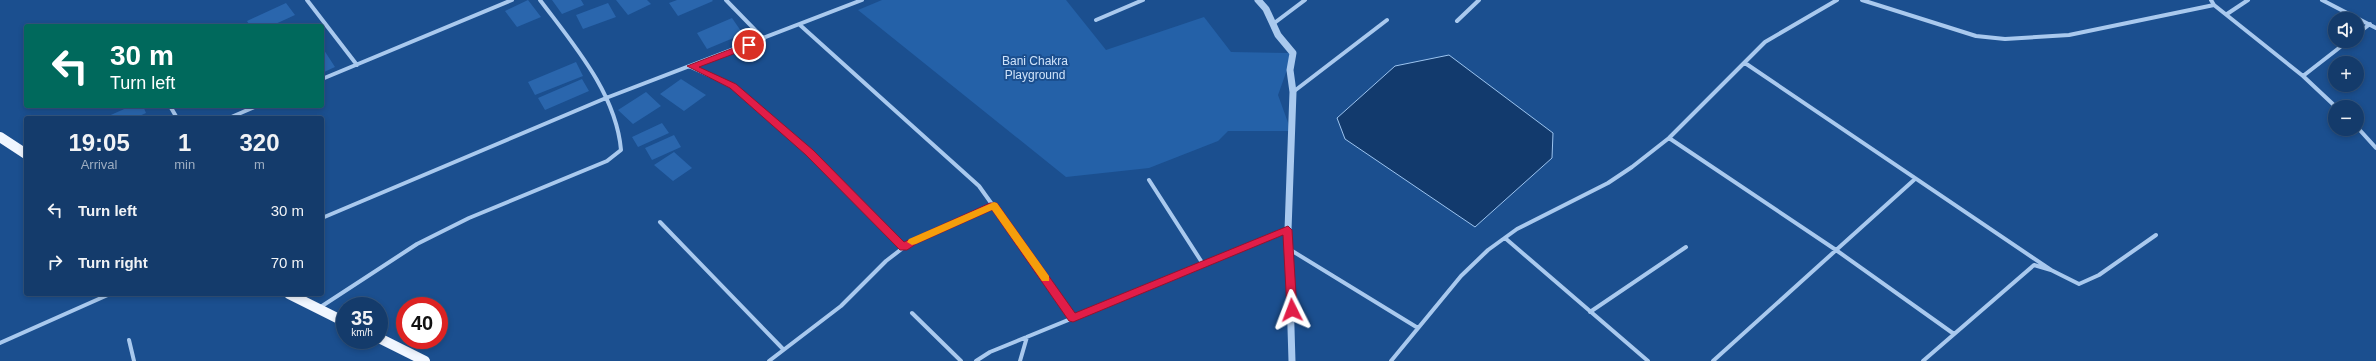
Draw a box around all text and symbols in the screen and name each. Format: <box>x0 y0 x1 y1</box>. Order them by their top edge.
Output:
map controls <box>2328 12 2364 136</box>
button: sound <box>2328 12 2364 48</box>
pin <box>732 28 766 62</box>
icon: arrive <box>738 34 760 56</box>
icon: left <box>44 40 96 92</box>
text: 30 m <box>110 40 174 71</box>
park label: Bani Chakra Playground <box>1002 54 1068 82</box>
button: + <box>2328 56 2364 92</box>
text: Turn left <box>110 73 175 93</box>
button: − <box>2328 100 2364 136</box>
text: 19:05 <box>68 129 130 156</box>
text: 1 <box>178 129 191 156</box>
text: 320 <box>240 129 280 156</box>
text: Arrival <box>81 157 118 172</box>
text: min <box>174 157 195 172</box>
text: m <box>254 157 265 172</box>
icon: left <box>44 199 66 221</box>
text: Turn left <box>78 202 137 219</box>
text: 30 m <box>271 202 304 219</box>
icon: right <box>44 251 66 273</box>
text: Turn right <box>78 254 148 271</box>
text: 70 m <box>271 254 304 271</box>
position arrow <box>1271 289 1313 331</box>
speed limit sign: 40 <box>396 297 448 349</box>
text: 35 <box>351 307 373 329</box>
text: km/h <box>351 327 373 338</box>

